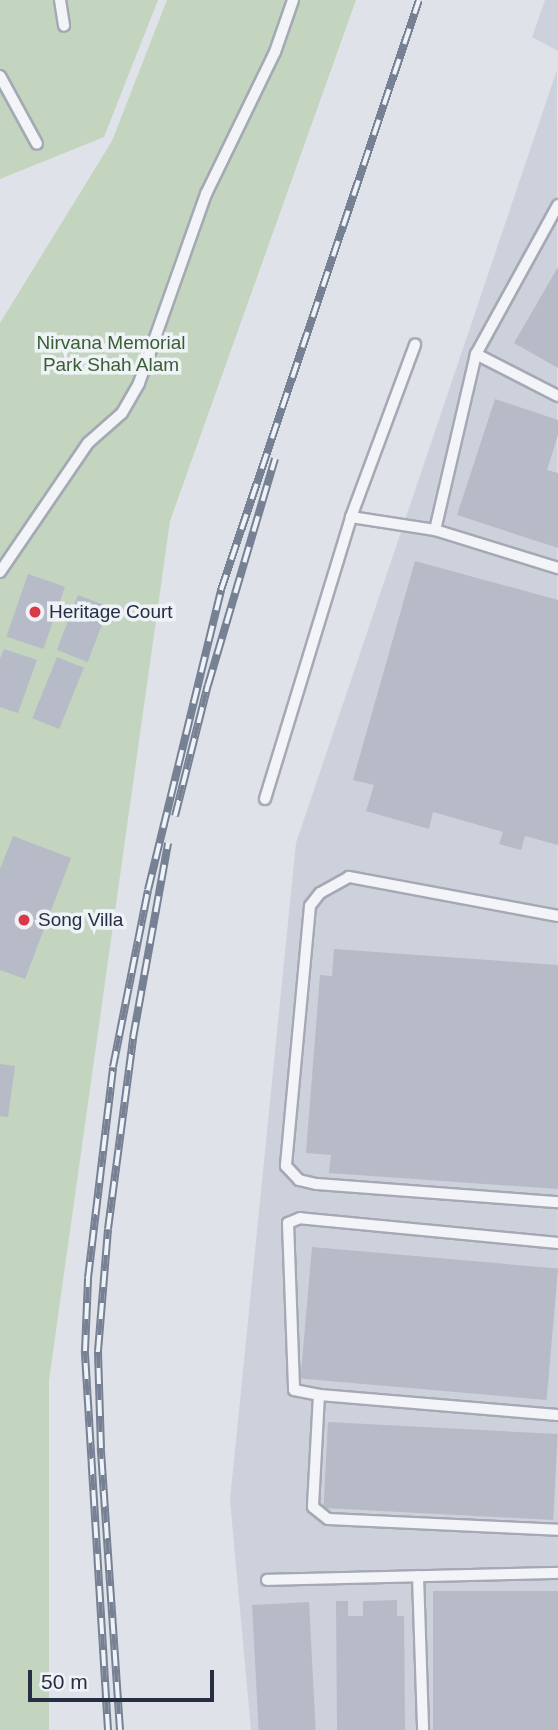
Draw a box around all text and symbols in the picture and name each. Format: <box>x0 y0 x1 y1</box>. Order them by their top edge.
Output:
park label: Nirvana Memorial Park Shah Alam <box>37 332 185 376</box>
place label: Heritage Court <box>49 601 173 623</box>
marker: Heritage Court <box>27 604 43 620</box>
place label: Song Villa <box>38 909 123 931</box>
marker: Song Villa <box>16 912 32 928</box>
scale bar <box>32 1656 217 1700</box>
text: 50 m <box>41 1670 88 1693</box>

